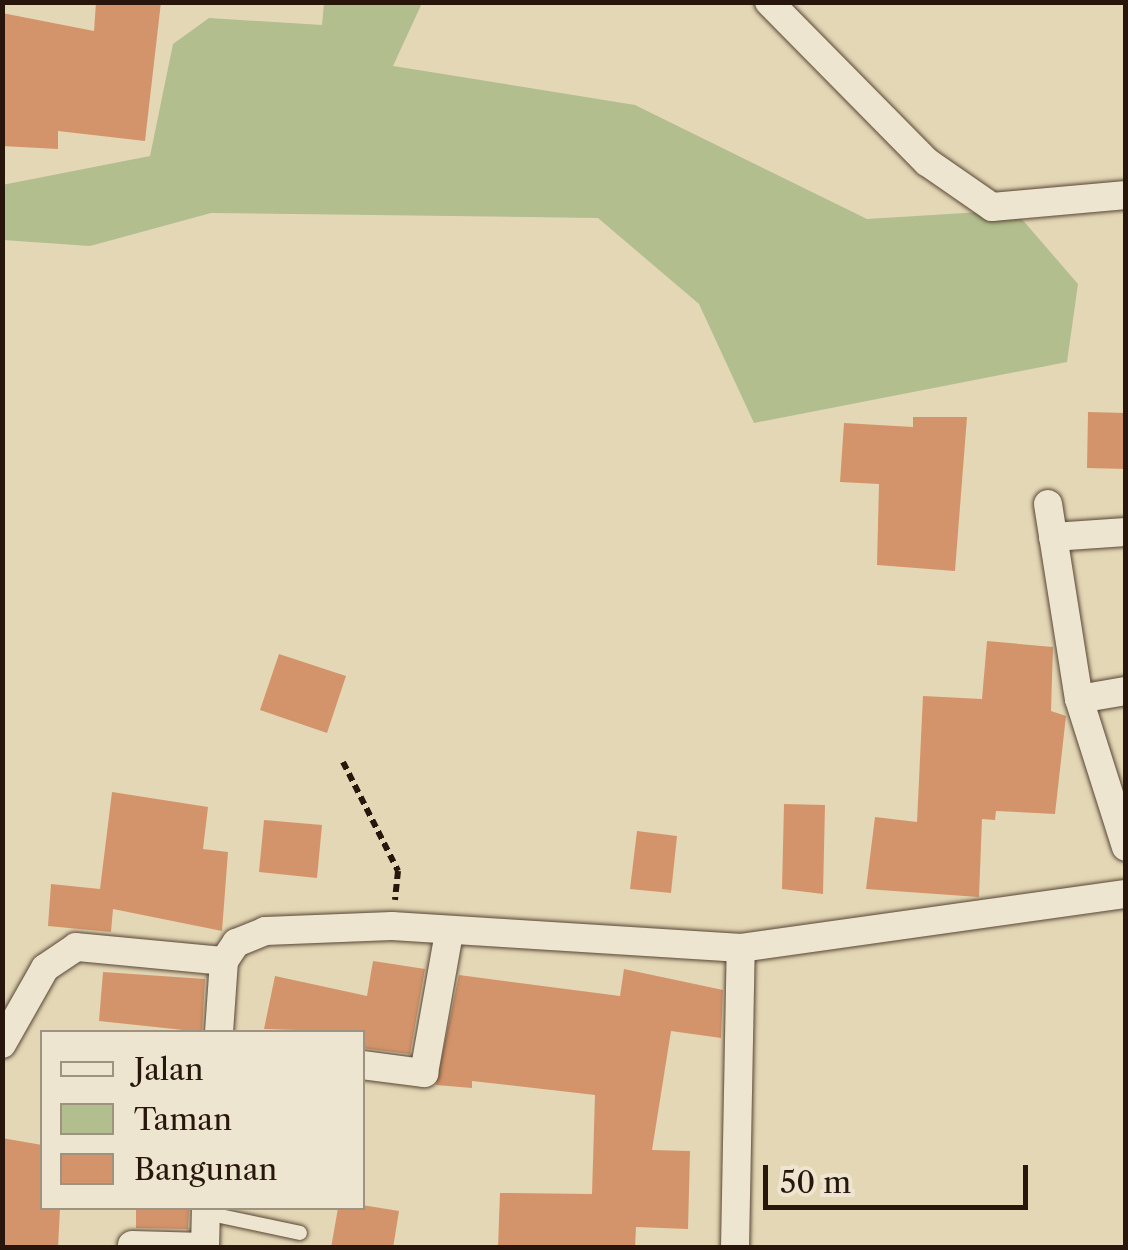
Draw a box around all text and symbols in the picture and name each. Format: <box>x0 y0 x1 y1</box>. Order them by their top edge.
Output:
legend <box>40 1030 365 1210</box>
text: Jalan <box>134 1051 204 1088</box>
text: Taman <box>134 1101 232 1138</box>
scale bar <box>768 1145 1033 1207</box>
text: Bangunan <box>134 1151 277 1188</box>
text: 50 m <box>780 1164 851 1201</box>

